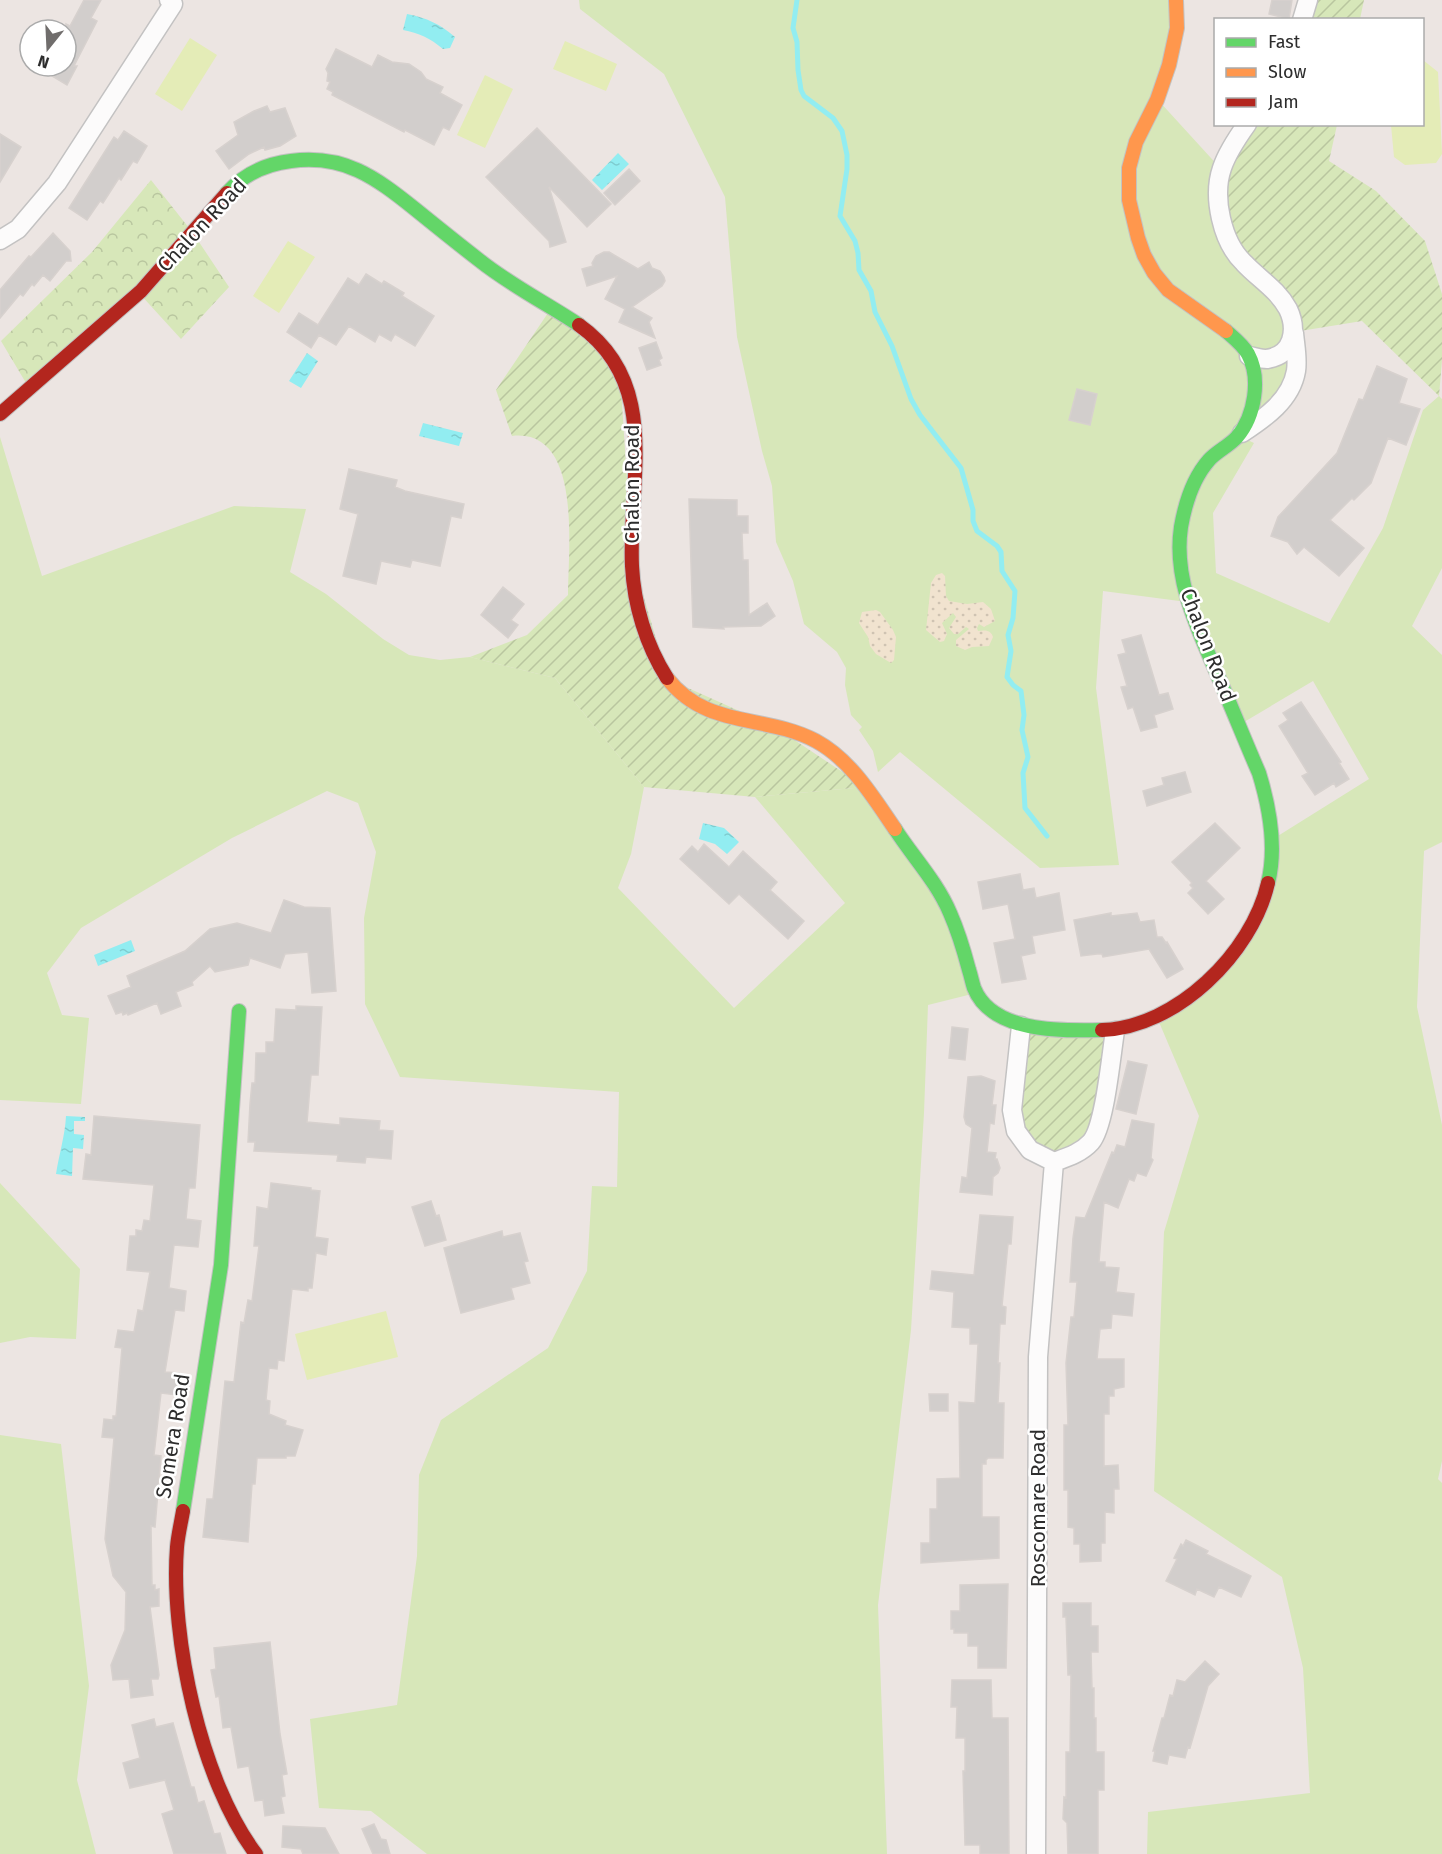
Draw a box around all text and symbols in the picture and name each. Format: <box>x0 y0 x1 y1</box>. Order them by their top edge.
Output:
north arrow <box>18 18 78 78</box>
legend <box>1214 18 1424 126</box>
text: Fast <box>1268 31 1301 53</box>
text: N <box>36 51 51 72</box>
text: Slow <box>1268 61 1307 83</box>
text: Jam <box>1268 91 1299 113</box>
street label: Chalon Road <box>152 172 252 278</box>
street label: Chalon Road <box>619 424 645 544</box>
street label: Chalon Road <box>1174 584 1242 706</box>
street label: Somera Road <box>150 1372 196 1500</box>
street label: Roscomare Road <box>1025 1429 1051 1587</box>

